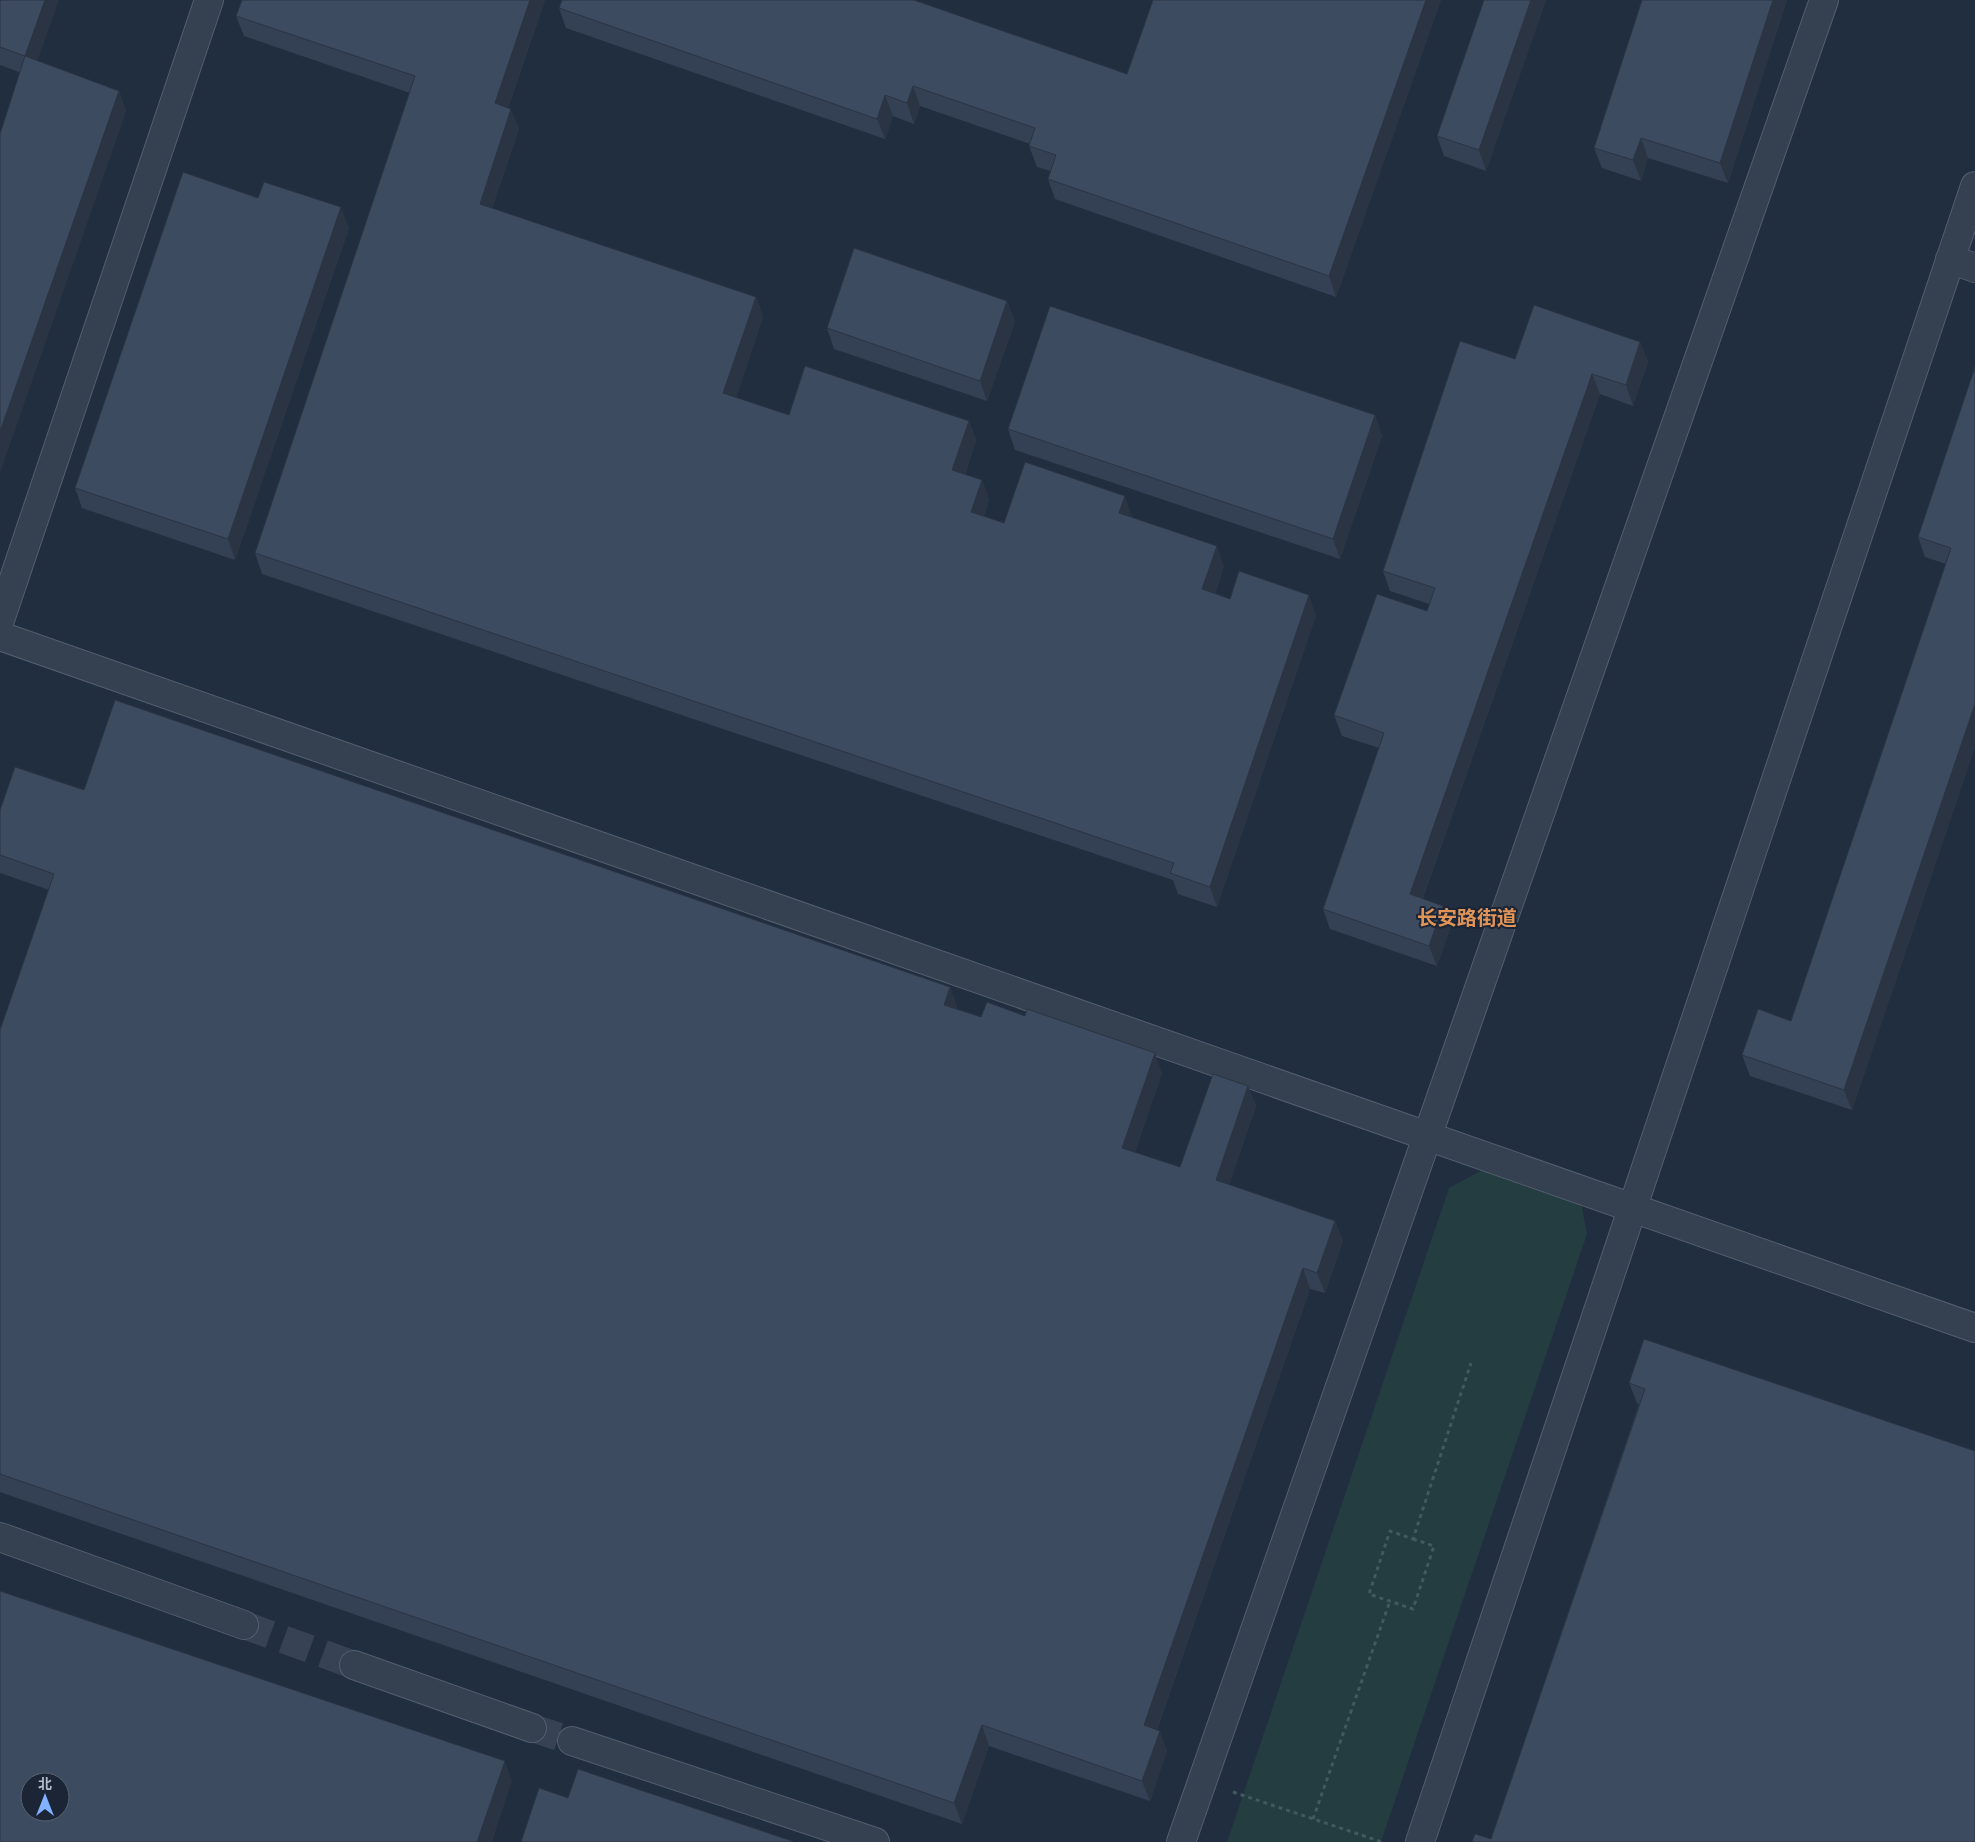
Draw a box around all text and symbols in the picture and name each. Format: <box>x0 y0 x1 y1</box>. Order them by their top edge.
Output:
district label: 长安路街道 <box>1417 905 1517 929</box>
north arrow <box>20 1772 70 1822</box>
text: 北 <box>38 1775 52 1792</box>

